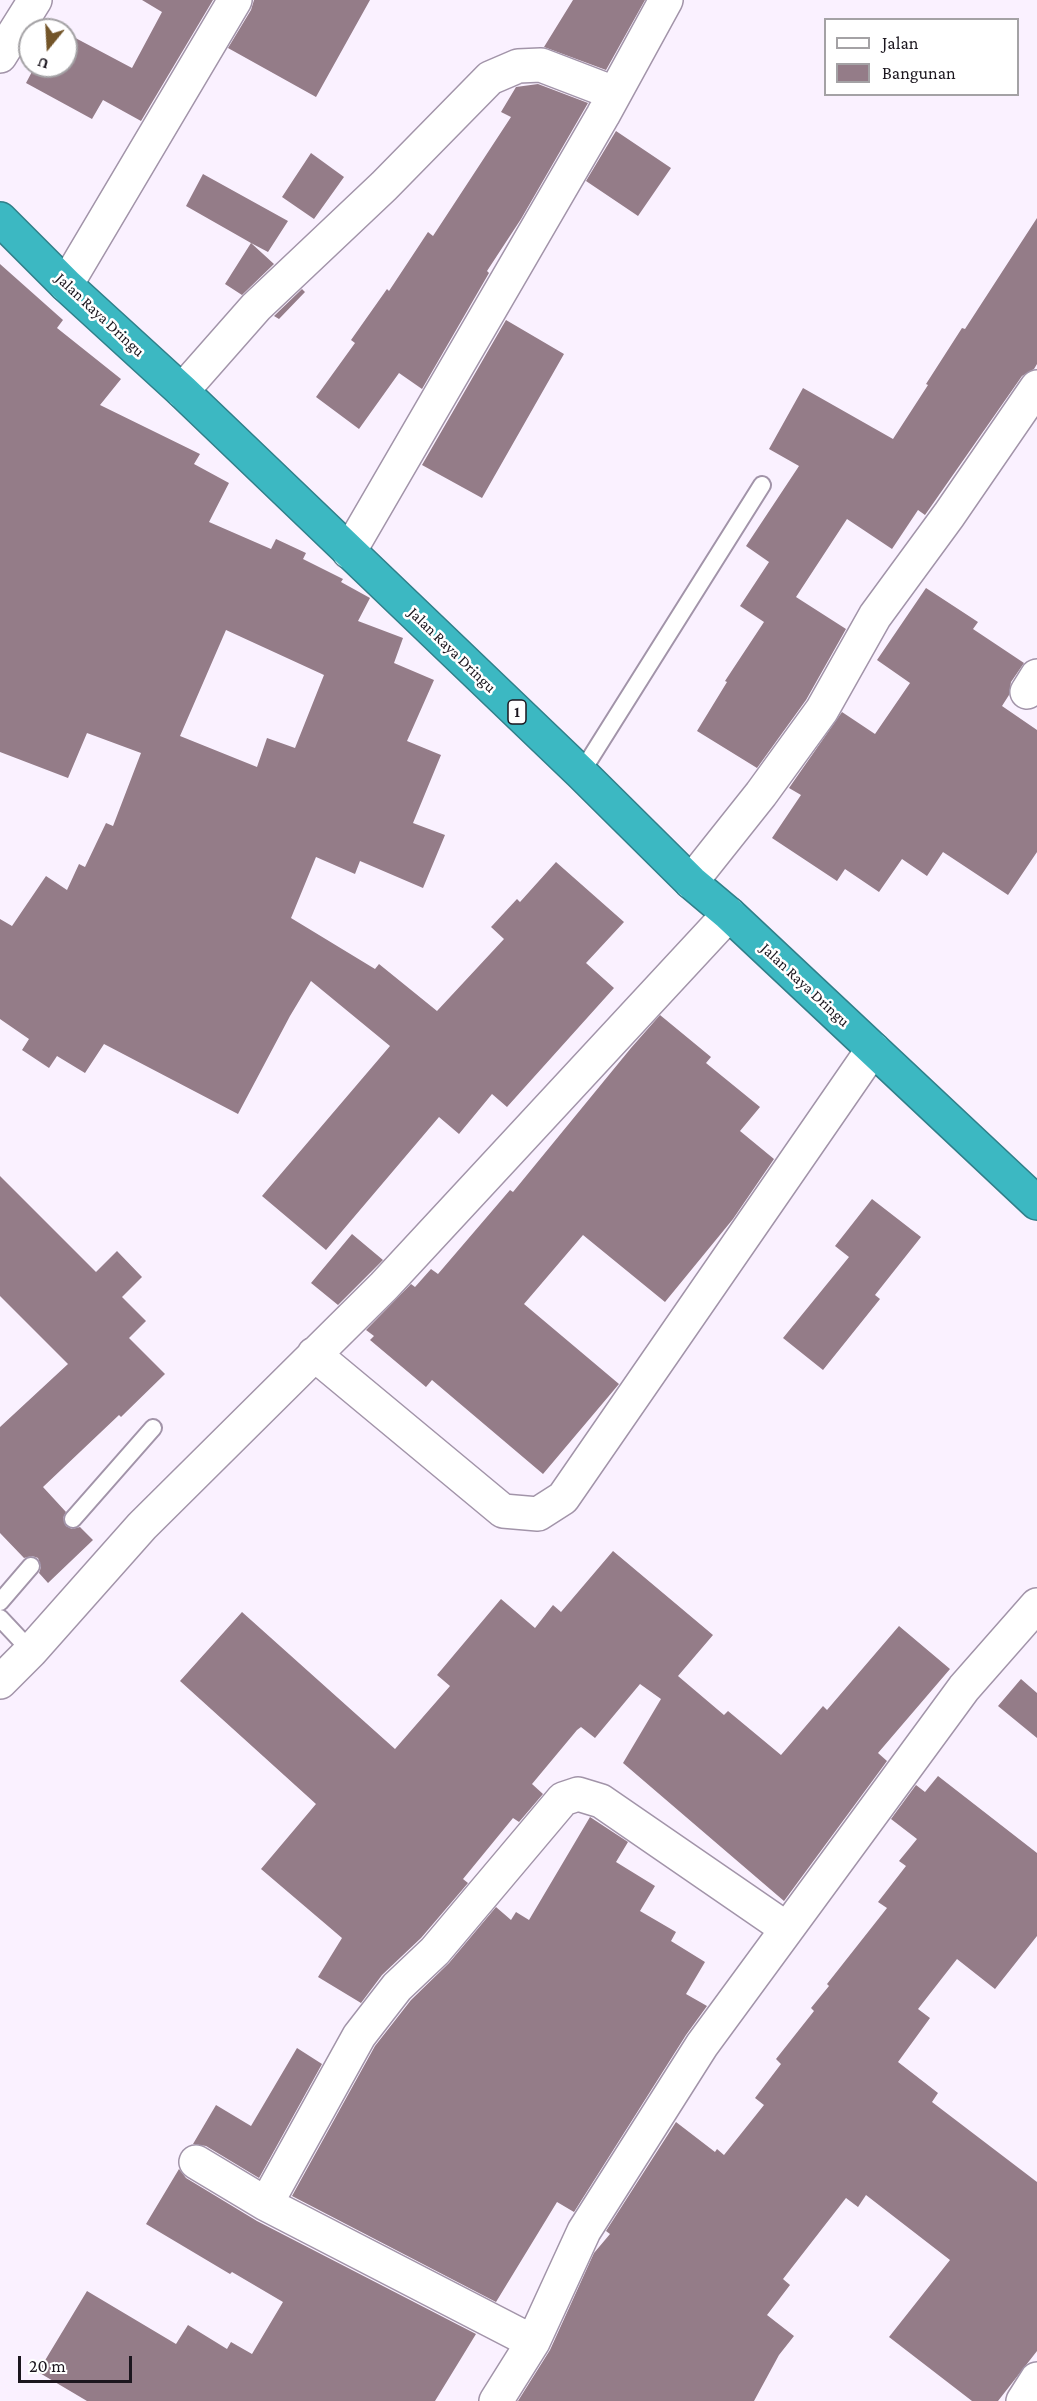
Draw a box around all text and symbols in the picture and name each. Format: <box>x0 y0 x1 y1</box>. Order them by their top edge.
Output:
north arrow <box>18 18 78 78</box>
legend <box>824 18 1019 96</box>
text: Jalan <box>882 33 918 53</box>
text: U <box>35 54 51 73</box>
text: Bangunan <box>882 63 956 83</box>
street label: Jalan Raya Dringu <box>52 269 148 361</box>
street label: Jalan Raya Dringu <box>404 603 500 697</box>
road number: 1 <box>508 700 526 724</box>
street label: Jalan Raya Dringu <box>757 939 853 1031</box>
scale bar <box>21 2344 135 2382</box>
text: 20 m <box>29 2356 66 2376</box>

